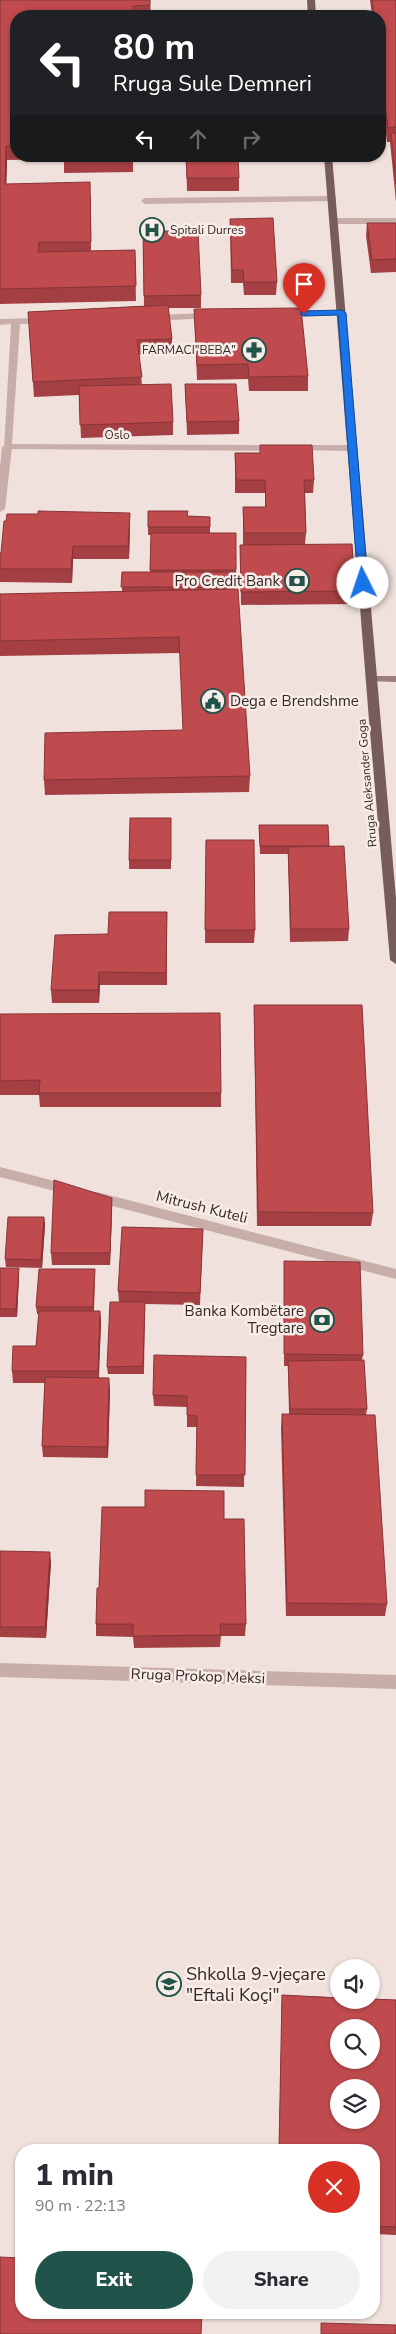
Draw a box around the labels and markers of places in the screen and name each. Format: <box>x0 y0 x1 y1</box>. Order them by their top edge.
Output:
hospital icon: Spitali Durres <box>139 217 165 243</box>
place label: Spitali Durres <box>170 222 244 238</box>
pin <box>283 263 325 314</box>
pharmacy icon: FARMACI"BEBA" <box>241 337 267 363</box>
place label: FARMACI"BEBA" <box>142 342 236 358</box>
bank icon: Pro Credit Bank <box>284 568 310 594</box>
place label: Pro Credit Bank <box>174 571 280 591</box>
public building icon: Dega e Brendshme <box>200 688 226 714</box>
place label: Dega e Brendshme <box>230 691 359 711</box>
place label: Banka Kombëtare Tregtare <box>185 1301 304 1338</box>
bank icon: Banka Kombëtare Tregtare <box>309 1307 335 1333</box>
place label: Shkolla 9-vjeçare "Eftali Koçi" <box>186 1962 326 2007</box>
school or university icon: Shkolla 9-vjeçare "Eftali Koçi" <box>156 1971 182 1997</box>

